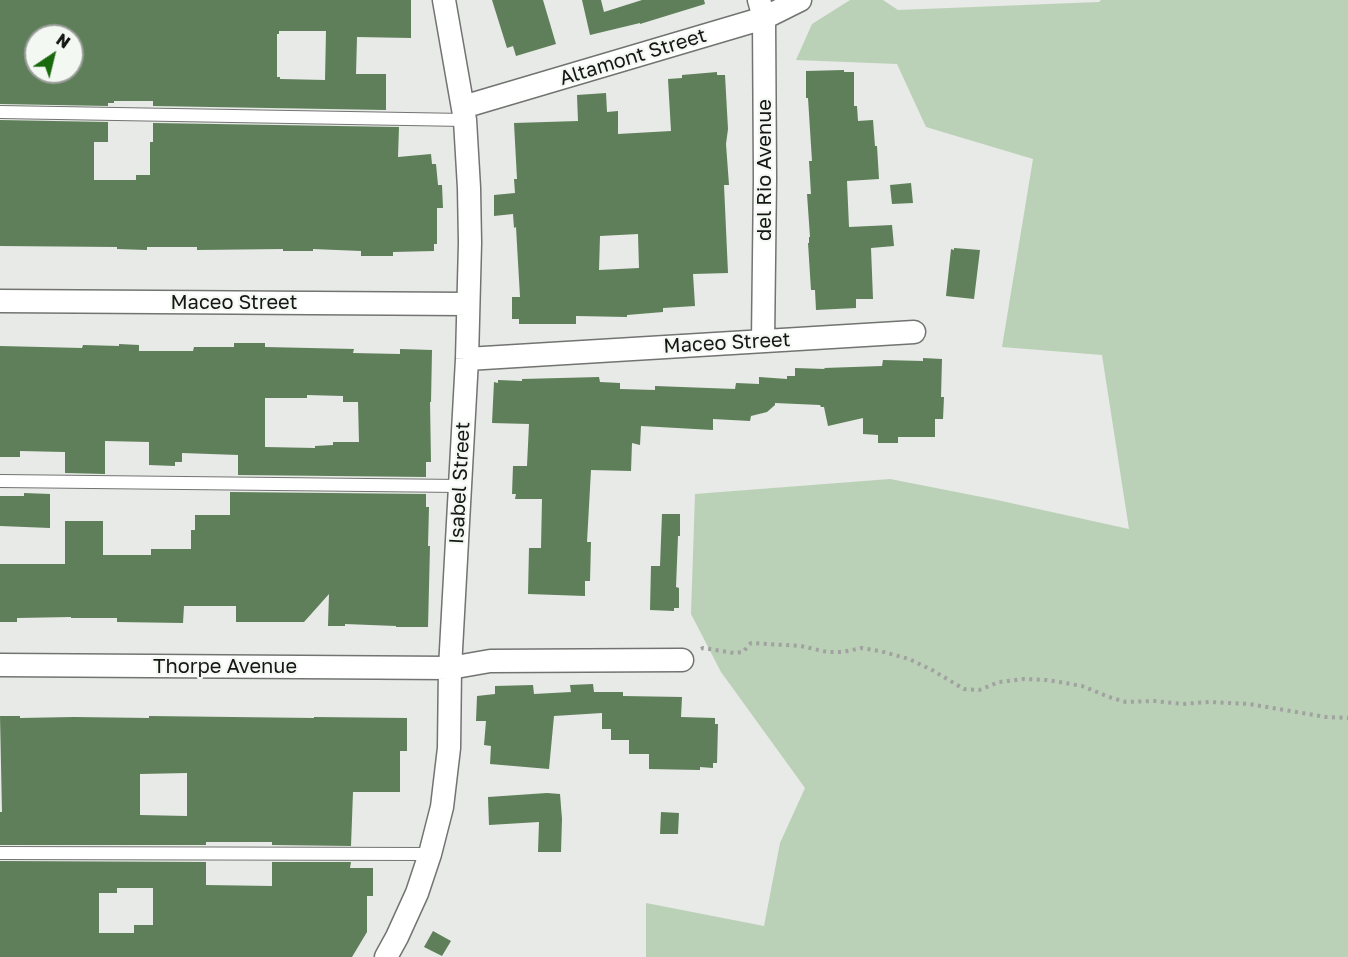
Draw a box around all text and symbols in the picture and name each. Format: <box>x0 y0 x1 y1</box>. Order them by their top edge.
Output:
street label: Altamont Street <box>557 23 709 91</box>
north arrow <box>24 24 84 84</box>
text: N <box>52 29 74 53</box>
street label: del Rio Avenue <box>753 99 777 241</box>
street label: Maceo Street <box>170 291 298 315</box>
street label: Maceo Street <box>663 328 791 358</box>
street label: Isabel Street <box>445 421 475 545</box>
street label: Thorpe Avenue <box>153 655 297 679</box>

